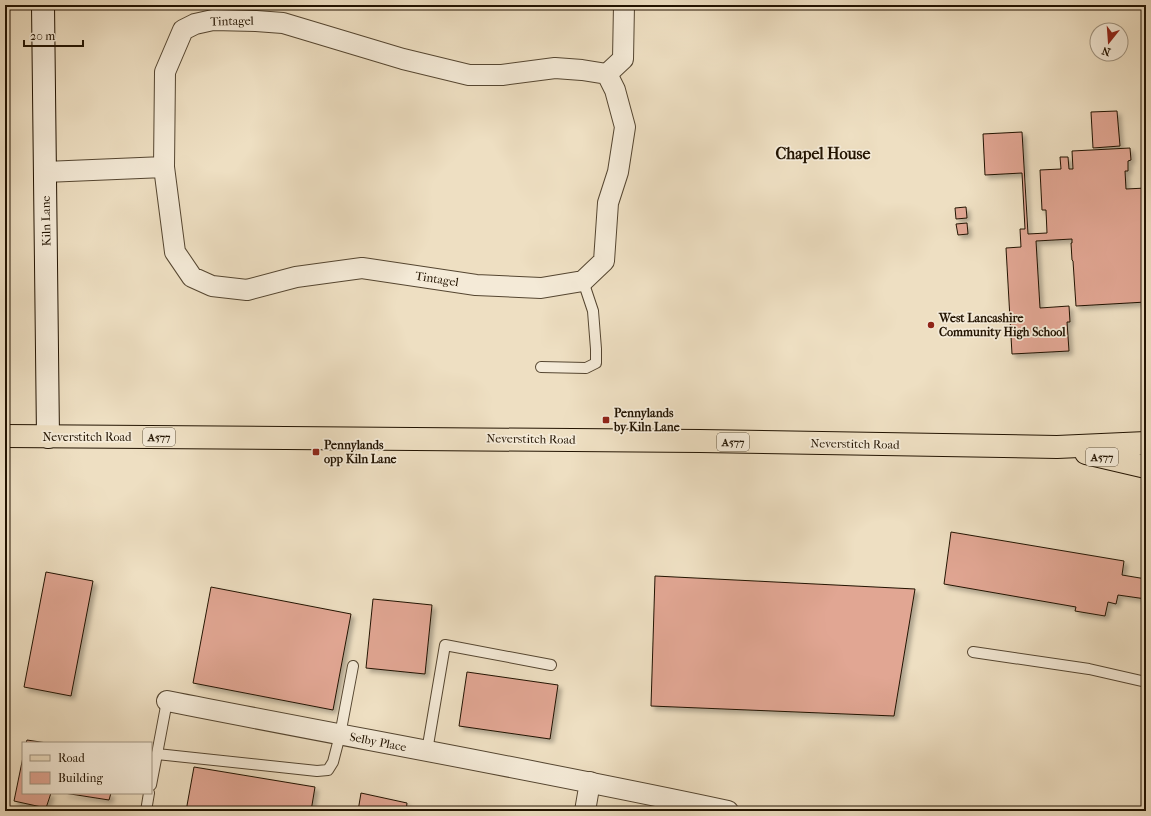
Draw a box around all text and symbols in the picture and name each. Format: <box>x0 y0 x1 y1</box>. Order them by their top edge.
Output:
street label: Tintagel <box>210 14 255 28</box>
scale bar <box>24 22 83 48</box>
north arrow <box>1089 22 1129 62</box>
text: 20 m <box>30 29 55 43</box>
text: N <box>1100 43 1112 59</box>
district label: Chapel House <box>776 144 871 164</box>
street label: Kiln Lane <box>39 195 53 247</box>
street label: Tintagel <box>414 269 460 289</box>
place label: West Lancashire Community High School <box>938 311 1066 340</box>
marker: West Lancashire Community High School <box>926 320 936 330</box>
place label: Pennylands by Kiln Lane <box>613 406 680 435</box>
marker: Pennylands by Kiln Lane <box>601 415 611 425</box>
road number: A577 <box>143 428 175 446</box>
street label: Neverstitch Road <box>42 430 132 444</box>
street label: Neverstitch Road <box>486 431 576 447</box>
road number: A577 <box>717 433 749 451</box>
street label: Neverstitch Road <box>810 436 900 452</box>
place label: Pennylands opp Kiln Lane <box>324 438 397 467</box>
marker: Pennylands opp Kiln Lane <box>311 447 321 457</box>
road number: A577 <box>1086 448 1118 466</box>
street label: Selby Place <box>348 730 408 754</box>
legend <box>22 742 152 794</box>
text: Road <box>58 751 85 765</box>
text: Building <box>58 771 103 785</box>

